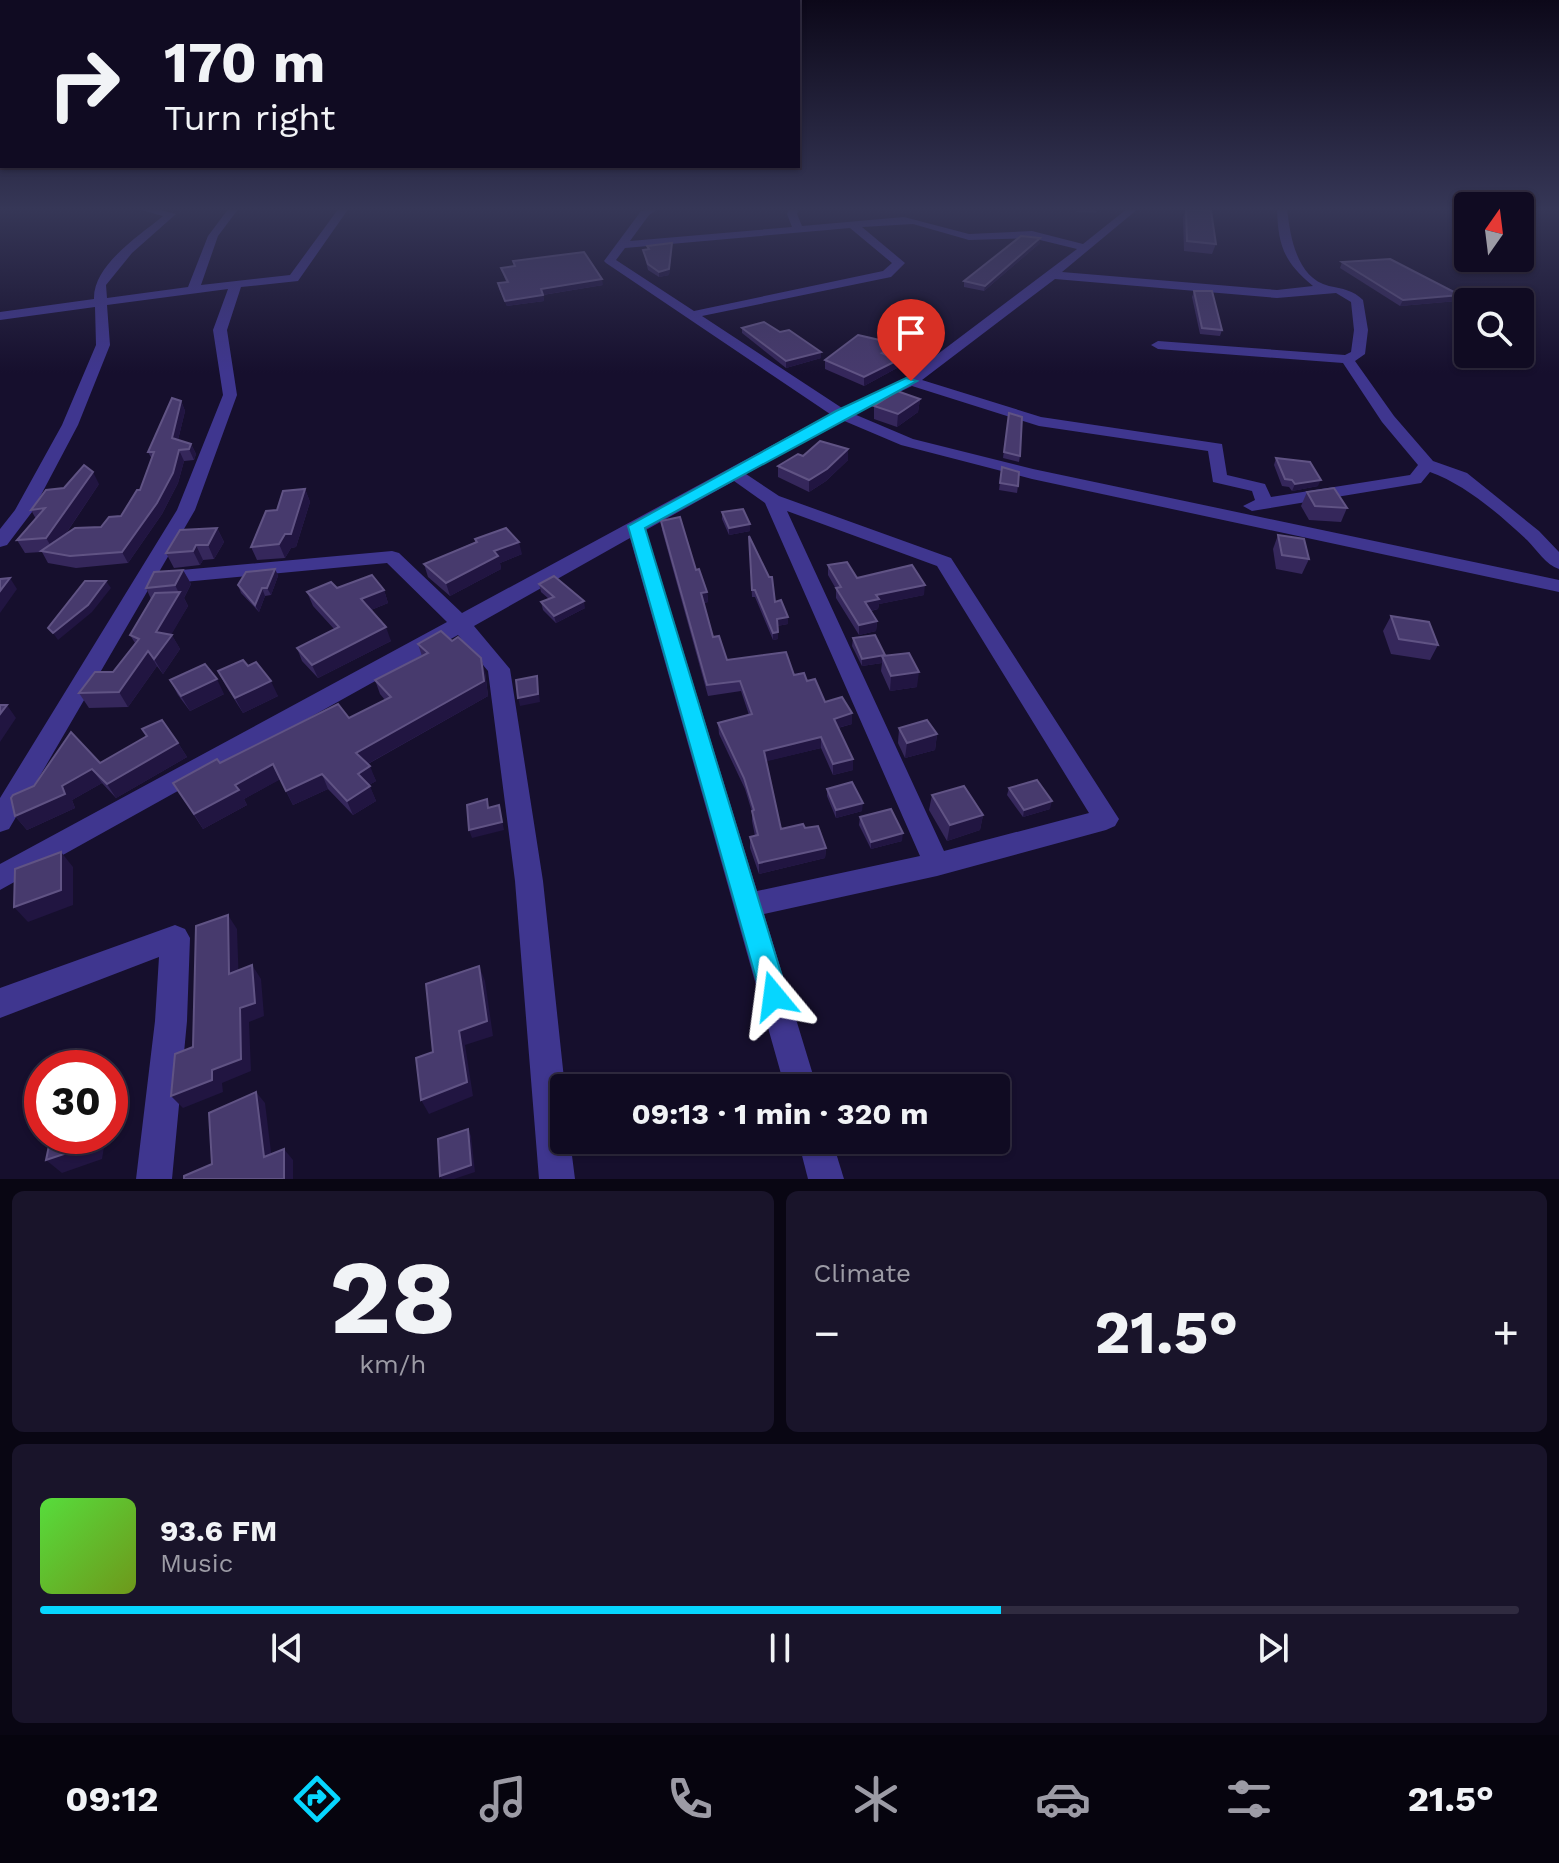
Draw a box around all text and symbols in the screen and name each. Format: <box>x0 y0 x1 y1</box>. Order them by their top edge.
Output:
text: 170 m <box>164 30 326 96</box>
icon: right <box>32 32 136 136</box>
text: Turn right <box>164 97 335 139</box>
north arrow <box>1454 192 1534 272</box>
map controls <box>1454 192 1534 368</box>
button: search <box>1454 288 1534 368</box>
pin <box>877 299 945 381</box>
icon: arrive <box>889 311 933 355</box>
position arrow <box>732 954 816 1038</box>
speed limit sign: 30 <box>24 1050 128 1154</box>
text: 09:13 · 1 min · 320 m <box>632 1096 928 1131</box>
text: 28 <box>329 1236 456 1358</box>
text: Climate <box>814 1258 911 1288</box>
text: 21.5° <box>1094 1297 1238 1368</box>
text: − <box>814 1307 840 1359</box>
text: + <box>1492 1307 1519 1359</box>
text: km/h <box>359 1349 426 1379</box>
text: 93.6 FM <box>160 1513 277 1548</box>
text: Music <box>160 1548 233 1578</box>
icon: previous <box>265 1626 309 1670</box>
icon: pause <box>758 1626 802 1670</box>
icon: next <box>1251 1626 1295 1670</box>
icon: directions <box>289 1771 345 1827</box>
icon: music <box>475 1771 531 1827</box>
icon: phone <box>662 1771 718 1827</box>
icon: climate <box>848 1771 904 1827</box>
icon: car <box>1035 1771 1091 1827</box>
icon: filters <box>1221 1771 1277 1827</box>
text: 09:12 <box>65 1778 158 1820</box>
text: 21.5° <box>1408 1778 1494 1820</box>

